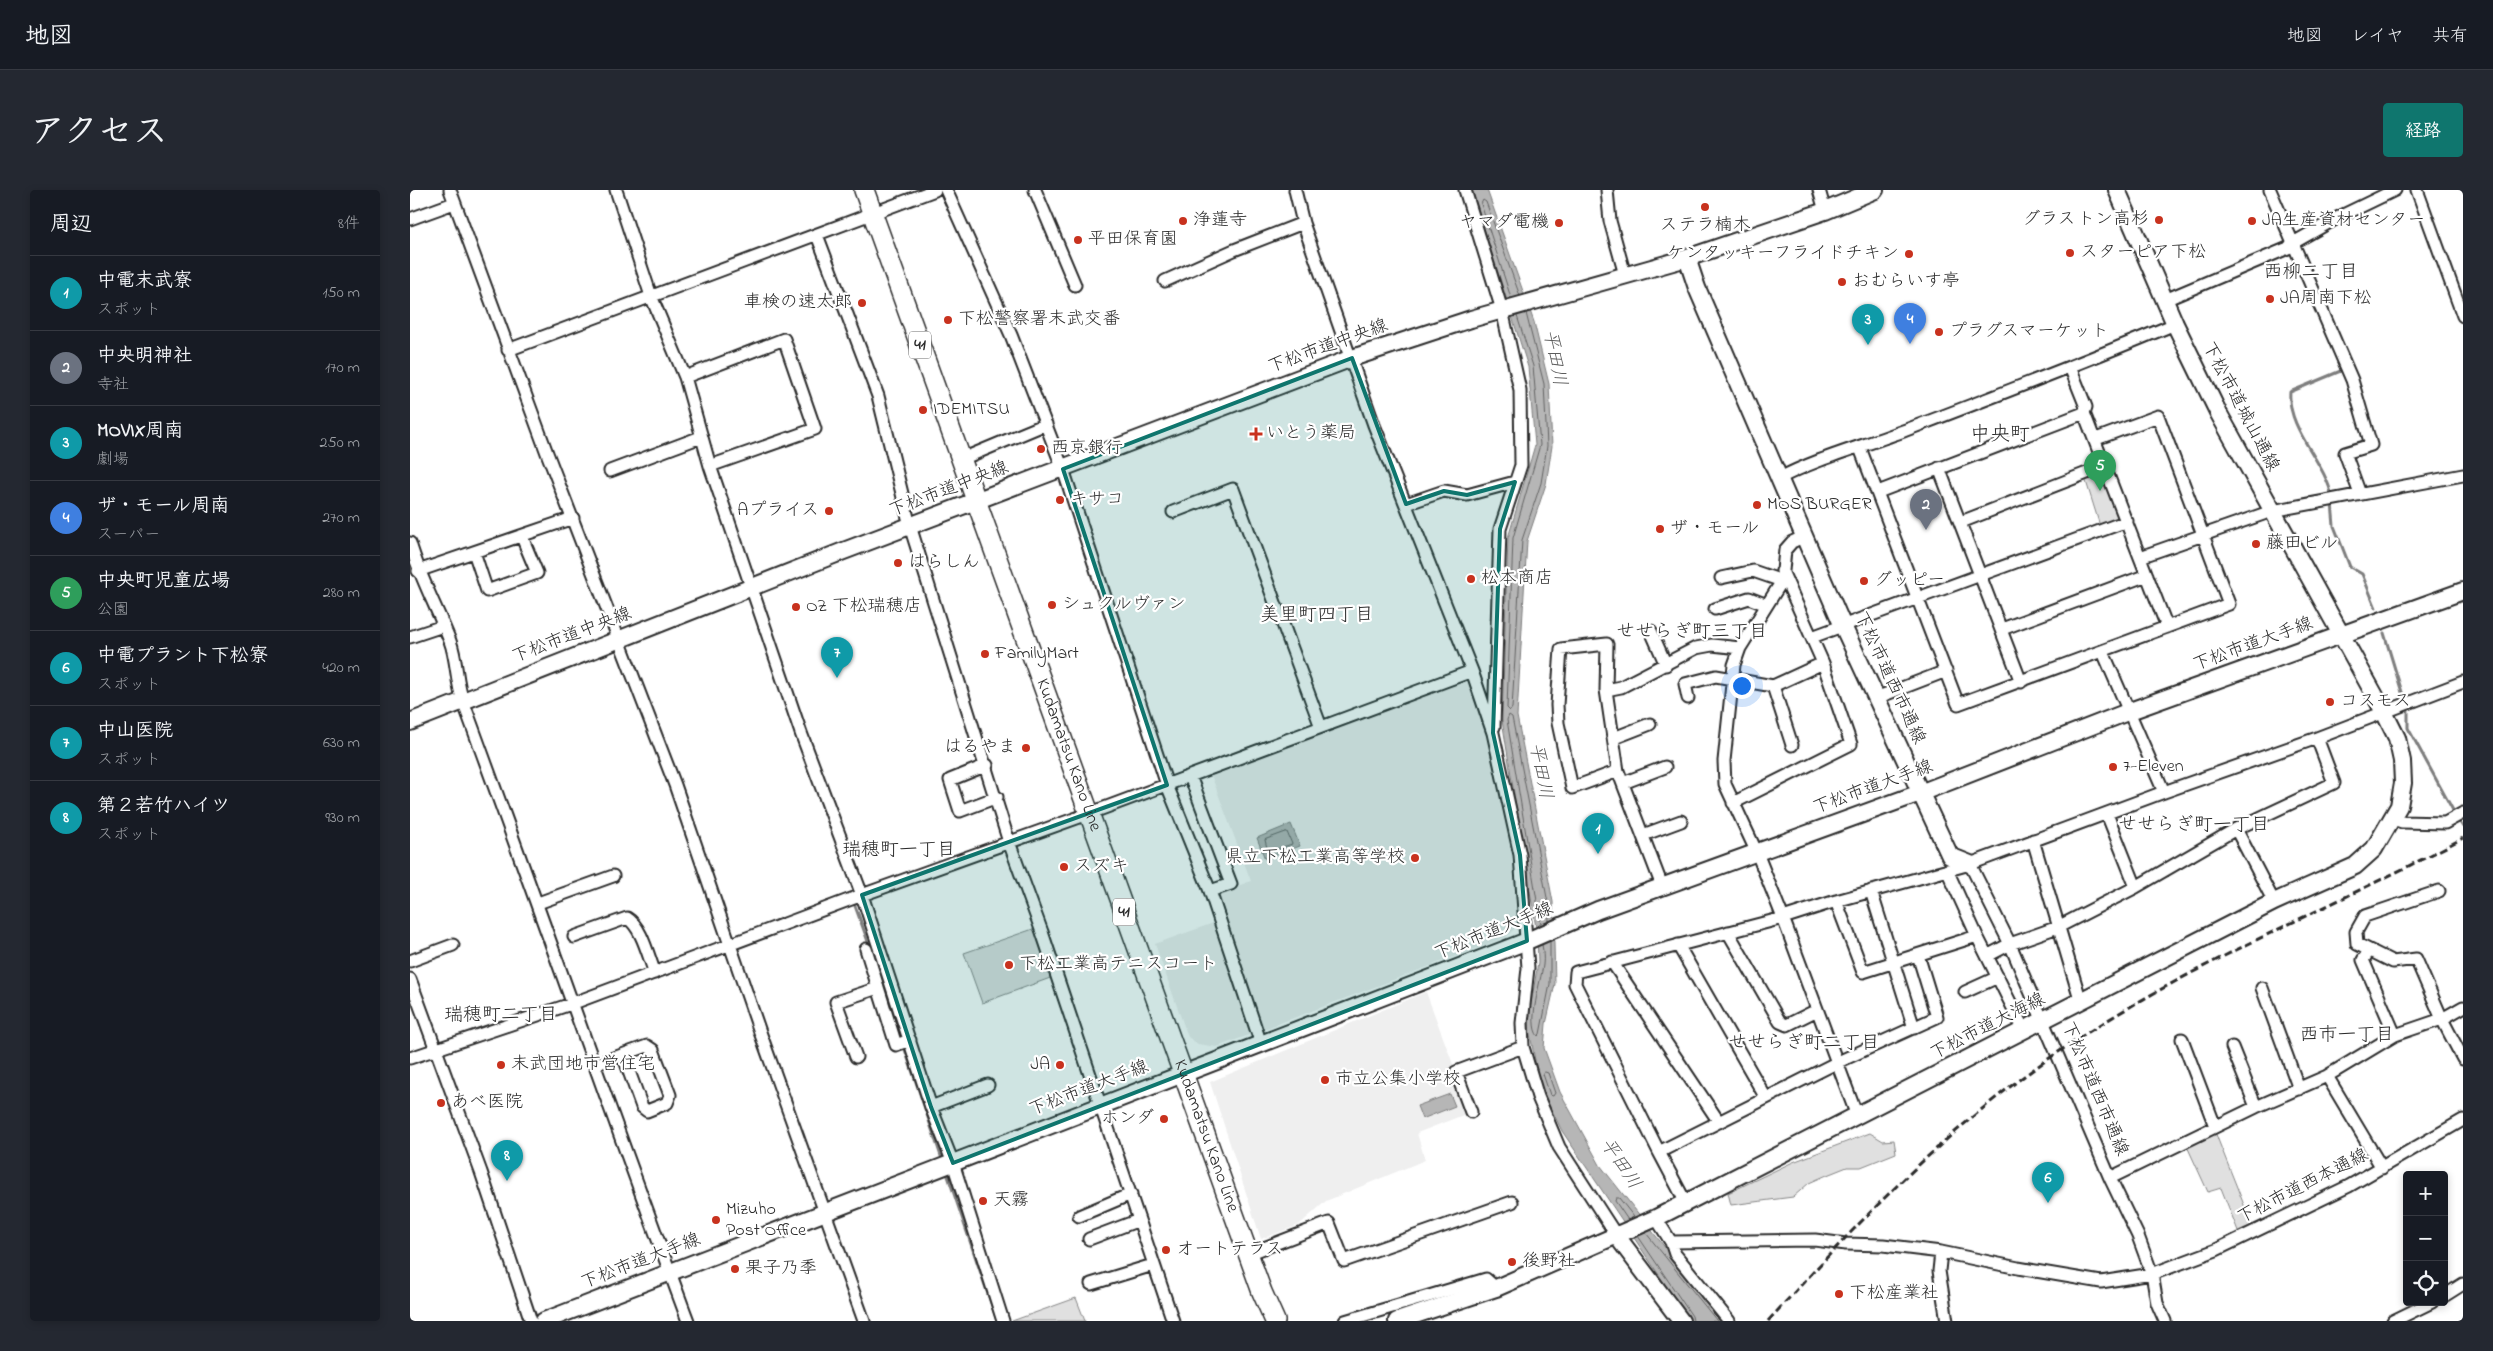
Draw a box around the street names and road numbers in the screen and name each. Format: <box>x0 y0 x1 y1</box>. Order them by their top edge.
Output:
street label: 下松市道中央線 <box>1264 313 1392 381</box>
road number: 41 <box>909 332 931 358</box>
street label: 下松市道城山通線 <box>2195 337 2285 477</box>
street label: 下松市道中央線 <box>886 455 1012 525</box>
street label: 下松市道中央線 <box>509 601 635 671</box>
street label: 下松市道西市通線 <box>1847 607 1931 749</box>
street label: 下松市道大手線 <box>2189 611 2317 679</box>
street label: Kudamatsu Kano Line <box>1029 675 1108 836</box>
street label: 下松市道大手線 <box>1809 754 1937 822</box>
street label: 下松市道大手線 <box>1431 896 1557 968</box>
road number: 41 <box>1113 899 1135 926</box>
street label: 下松市道大海線 <box>1926 987 2050 1067</box>
street label: 下松市道西市通線 <box>2054 1018 2134 1160</box>
street label: 下松市道大手線 <box>1026 1054 1152 1124</box>
street label: Kudamatsu Kano Line <box>1166 1056 1246 1217</box>
street label: 下松市道西本通線 <box>2233 1143 2373 1231</box>
street label: 下松市道大手線 <box>578 1227 704 1297</box>

